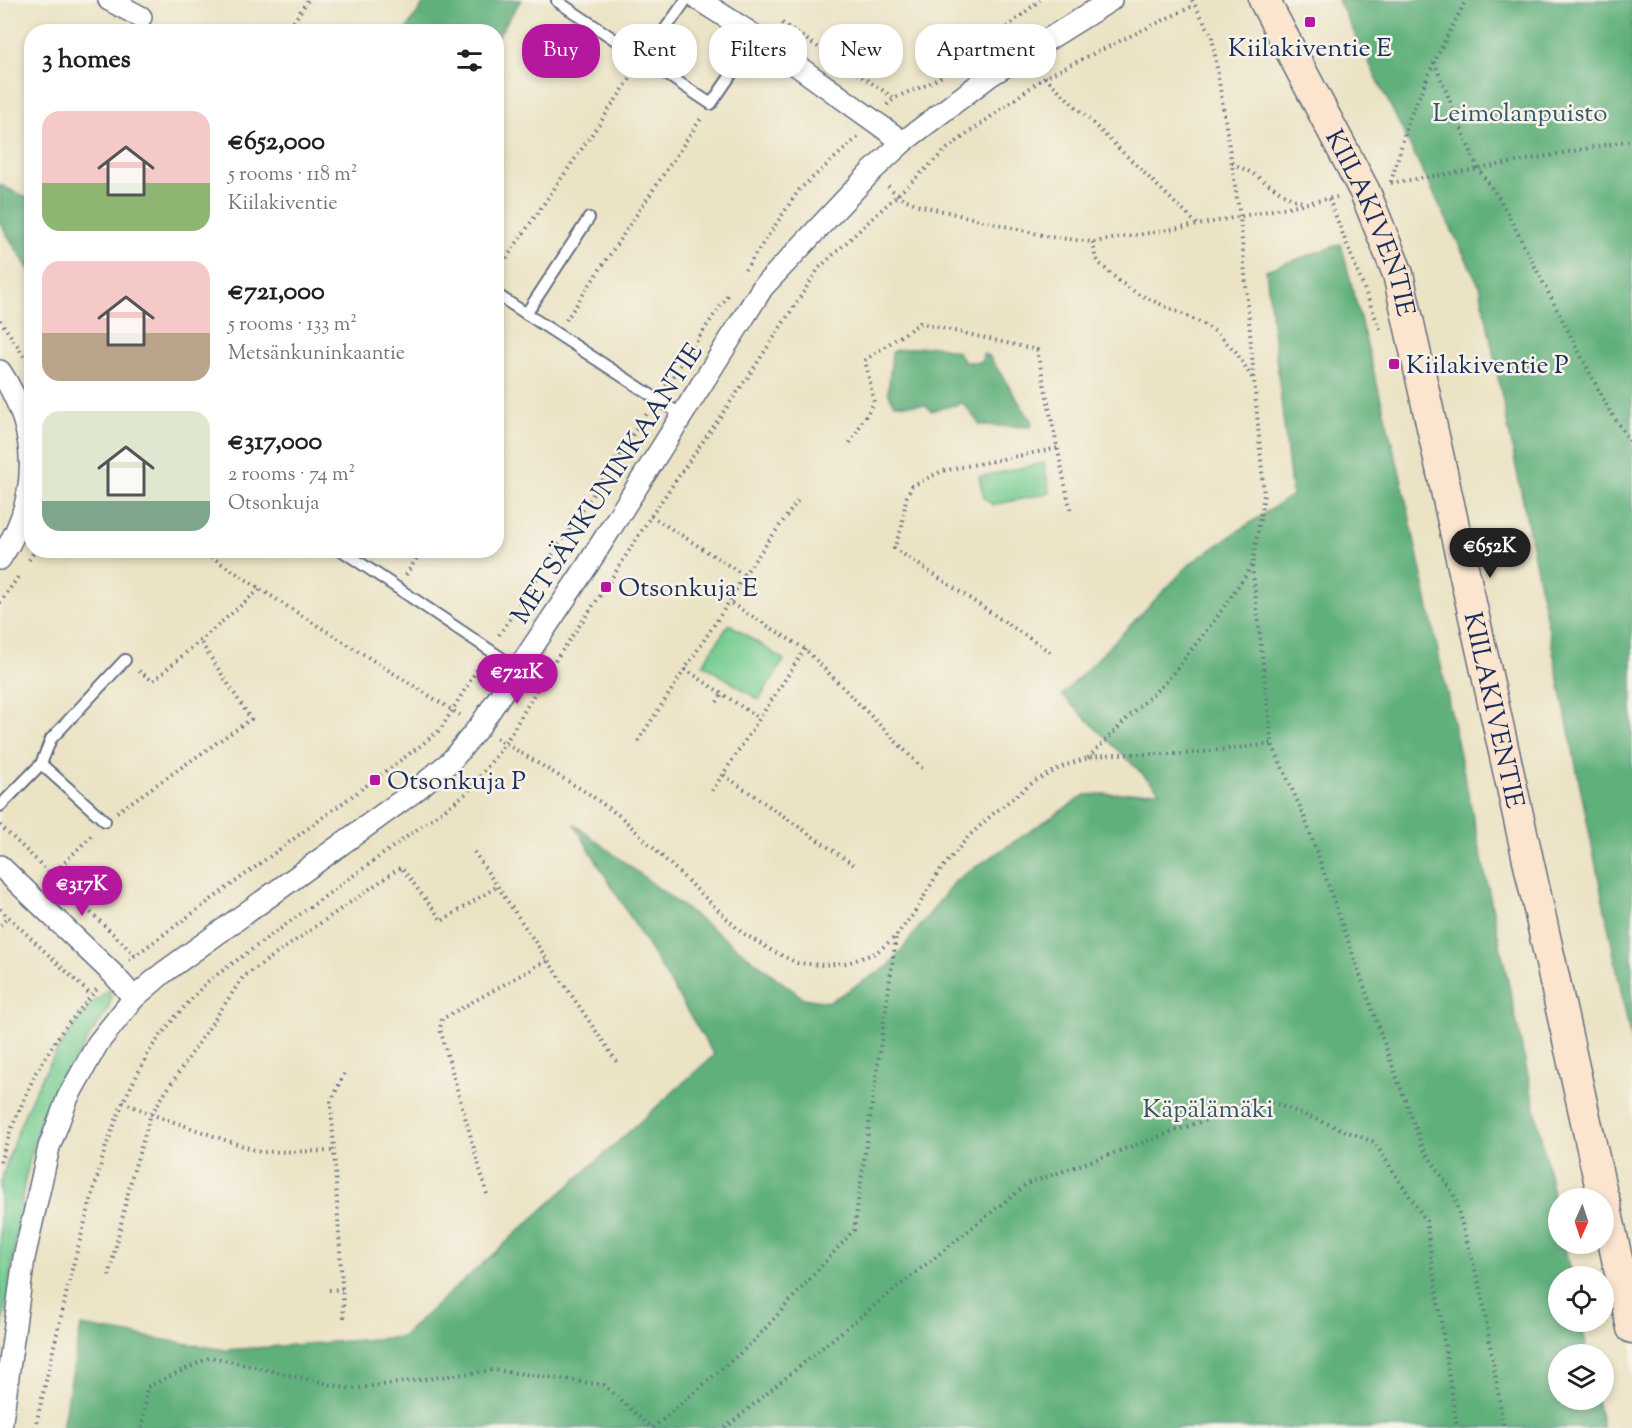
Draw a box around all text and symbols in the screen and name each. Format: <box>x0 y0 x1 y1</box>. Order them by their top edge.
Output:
marker: Kiilakiventie E <box>1303 15 1317 29</box>
chip: Buy <box>522 24 600 78</box>
chip: Rent <box>612 24 697 78</box>
chip: Filters <box>709 24 807 78</box>
chip: New <box>819 24 903 78</box>
chip: Apartment <box>915 24 1056 78</box>
place label: Kiilakiventie E <box>1228 31 1392 68</box>
text: 3 homes <box>42 42 131 79</box>
icon: filters <box>453 44 486 77</box>
park label: Leimolanpuisto <box>1433 96 1607 133</box>
text: €652,000 <box>228 124 325 161</box>
street label: KIILAKIVENTIE <box>1314 124 1423 320</box>
icon: home <box>90 135 162 207</box>
text: 5 rooms · 118 m² <box>228 161 358 190</box>
text: Kiilakiventie <box>228 190 338 219</box>
text: €721,000 <box>228 274 325 311</box>
icon: home <box>90 285 162 357</box>
text: 5 rooms · 133 m² <box>228 311 357 340</box>
street label: METSÄNKUNINKAANTIE <box>503 336 713 632</box>
text: Metsänkuninkaantie <box>228 340 405 369</box>
place label: Kiilakiventie P <box>1406 348 1569 385</box>
marker: Kiilakiventie P <box>1387 357 1401 371</box>
text: €317,000 <box>228 424 322 461</box>
icon: home <box>90 435 162 507</box>
text: 2 rooms · 74 m² <box>228 461 355 490</box>
text: Otsonkuja <box>228 490 319 519</box>
pin: €652K <box>1448 528 1532 579</box>
text: €652K <box>1464 533 1516 562</box>
place label: Otsonkuja E <box>618 571 758 608</box>
marker: Otsonkuja E <box>599 580 613 594</box>
street label: KIILAKIVENTIE <box>1453 609 1532 813</box>
pin: €721K <box>475 654 559 705</box>
text: €721K <box>491 659 543 688</box>
place label: Otsonkuja P <box>387 764 526 801</box>
marker: Otsonkuja P <box>368 773 382 787</box>
pin: €317K <box>40 866 124 917</box>
text: €317K <box>56 871 108 900</box>
park label: Käpälämäki <box>1142 1092 1274 1129</box>
north arrow <box>1548 1188 1614 1254</box>
map controls <box>1548 1188 1614 1410</box>
button: locate <box>1548 1266 1614 1332</box>
button: layers <box>1548 1344 1614 1410</box>

